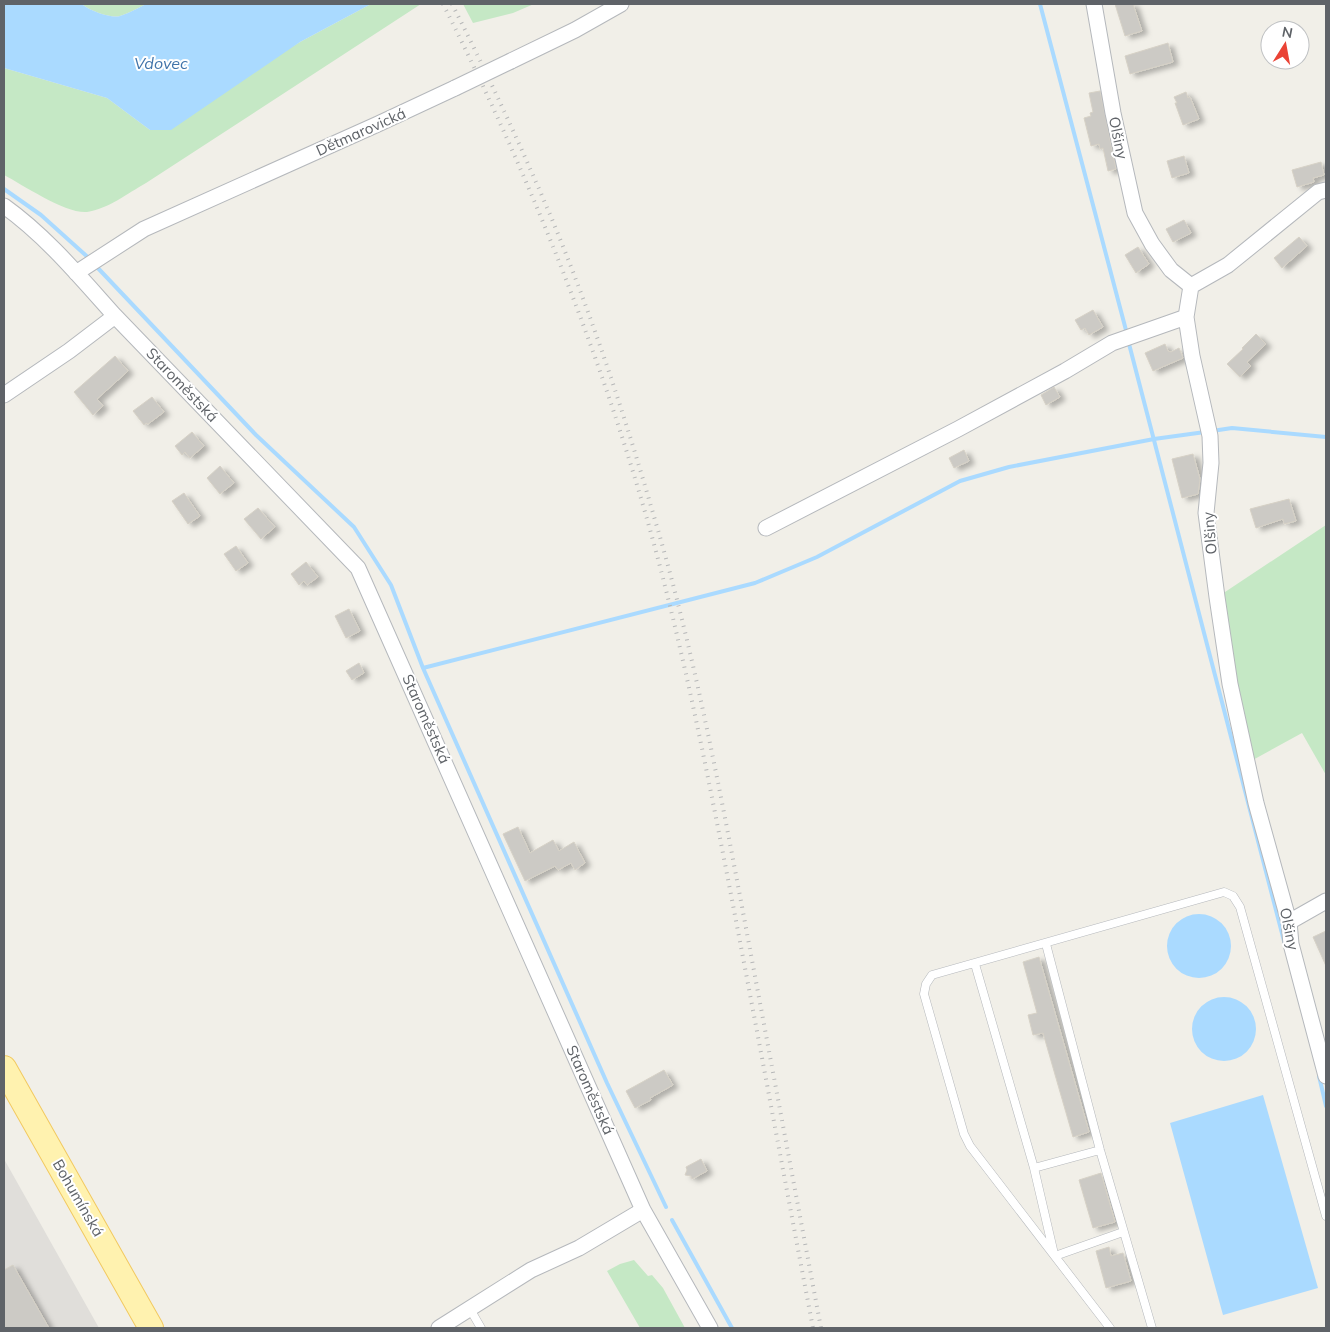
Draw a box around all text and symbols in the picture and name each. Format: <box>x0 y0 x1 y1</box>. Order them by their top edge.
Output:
north arrow <box>1260 20 1310 70</box>
text: N <box>1281 22 1294 42</box>
water label: Vdovec <box>134 53 188 73</box>
street label: Dětmarovická <box>313 103 409 160</box>
street label: Olšiny <box>1105 115 1132 161</box>
street label: Staroměstská <box>142 344 222 426</box>
street label: Olšiny <box>1198 511 1221 555</box>
street label: Staroměstská <box>398 671 455 766</box>
street label: Olšiny <box>1276 906 1303 952</box>
street label: Staroměstská <box>562 1042 619 1137</box>
street label: Bohumínská <box>49 1156 108 1240</box>

